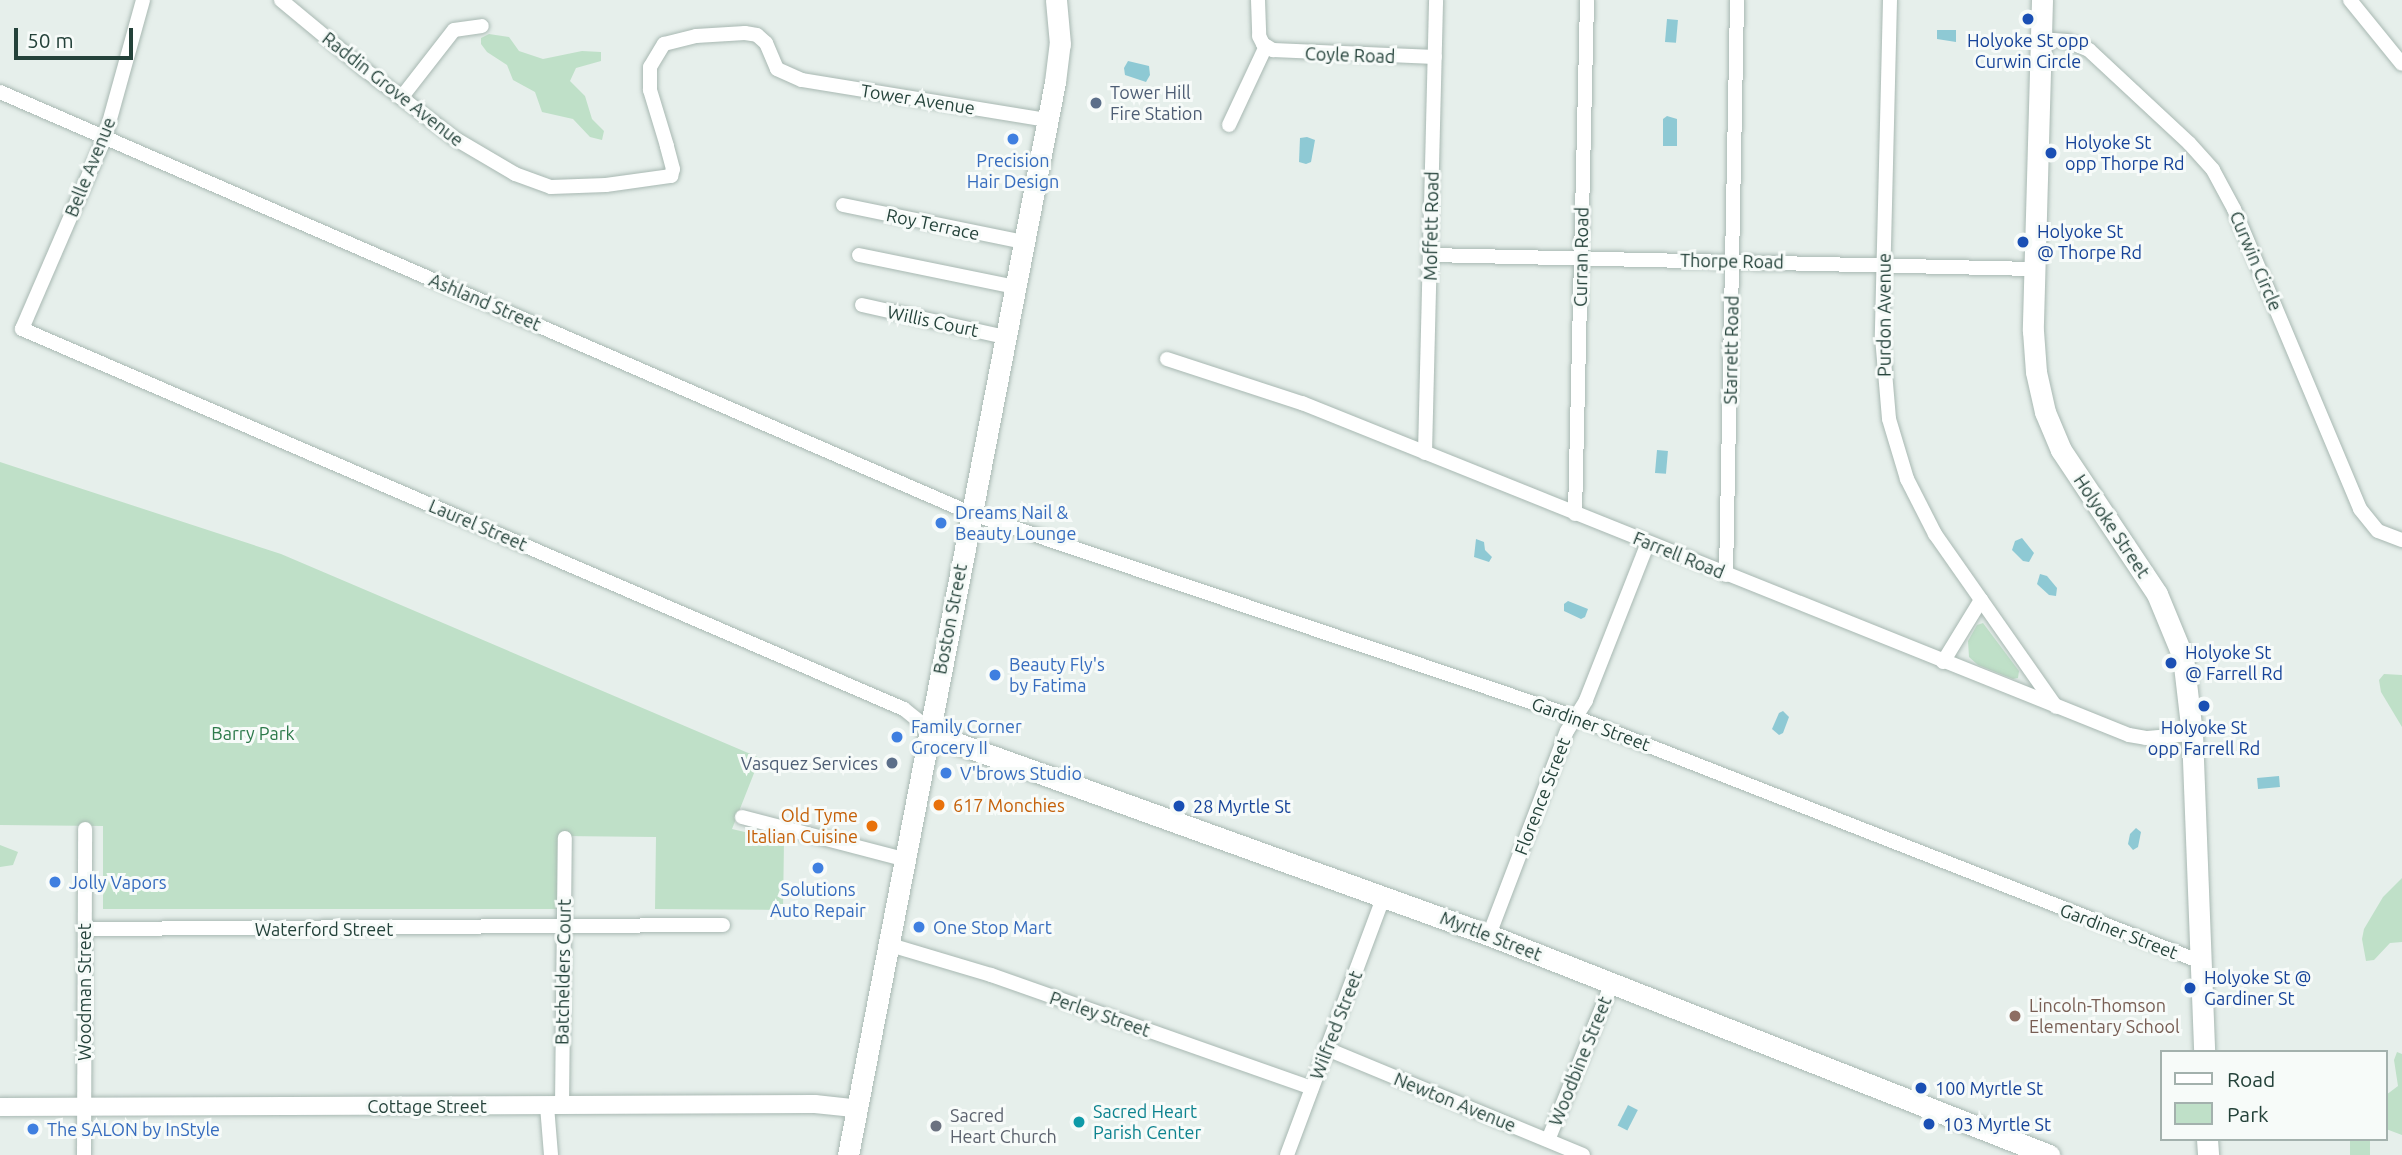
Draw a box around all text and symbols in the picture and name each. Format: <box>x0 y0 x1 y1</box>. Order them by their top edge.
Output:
marker: Holyoke St opp Curwin Circle <box>2020 11 2036 27</box>
scale bar <box>18 14 136 58</box>
street label: Raddin Grove Avenue <box>318 27 468 151</box>
text: 50 m <box>27 28 74 52</box>
place label: Holyoke St opp Curwin Circle <box>1967 30 2089 72</box>
street label: Coyle Road <box>1304 43 1396 67</box>
street label: Tower Avenue <box>859 79 977 119</box>
place label: Tower Hill Fire Station <box>1110 82 1203 124</box>
marker: Tower Hill Fire Station <box>1088 95 1104 111</box>
street label: Belle Avenue <box>60 114 120 220</box>
marker: Precision Hair Design <box>1005 131 1021 147</box>
place label: Holyoke St opp Thorpe Rd <box>2065 132 2185 174</box>
marker: Holyoke St opp Thorpe Rd <box>2043 145 2059 161</box>
place label: Precision Hair Design <box>967 150 1059 192</box>
street label: Moffett Road <box>1419 171 1443 281</box>
street label: Roy Terrace <box>884 204 982 244</box>
street label: Curran Road <box>1569 207 1593 307</box>
street label: Curwin Circle <box>2225 208 2287 314</box>
place label: Holyoke St @ Thorpe Rd <box>2037 221 2142 264</box>
marker: Holyoke St @ Thorpe Rd <box>2015 234 2031 250</box>
street label: Thorpe Road <box>1680 249 1784 273</box>
street label: Purdon Avenue <box>1873 253 1895 377</box>
street label: Ashland Street <box>426 269 544 335</box>
street label: Starrett Road <box>1719 295 1743 405</box>
street label: Willis Court <box>885 301 981 341</box>
street label: Holyoke Street <box>2069 470 2155 582</box>
street label: Laurel Street <box>426 495 530 555</box>
place label: Dreams Nail & Beauty Lounge <box>955 502 1076 544</box>
marker: Dreams Nail & Beauty Lounge <box>933 515 949 531</box>
street label: Farrell Road <box>1630 527 1728 583</box>
street label: Boston Street <box>929 562 971 676</box>
place label: Holyoke St @ Farrell Rd <box>2185 642 2283 684</box>
place label: Beauty Fly's by Fatima <box>1009 654 1105 696</box>
marker: Holyoke St @ Farrell Rd <box>2163 655 2179 671</box>
marker: Beauty Fly's by Fatima <box>987 667 1003 683</box>
street label: Gardiner Street <box>1529 693 1653 755</box>
marker: Holyoke St opp Farrell Rd <box>2196 698 2212 714</box>
place label: Family Corner Grocery II <box>911 716 1022 758</box>
place label: Holyoke St opp Farrell Rd <box>2148 717 2260 760</box>
park label: Barry Park <box>211 722 295 744</box>
marker: Family Corner Grocery II <box>889 729 905 745</box>
street label: Florence Street <box>1510 734 1574 858</box>
place label: Vasquez Services <box>741 752 878 774</box>
marker: Vasquez Services <box>884 755 900 771</box>
place label: V'brows Studio <box>960 762 1082 784</box>
marker: V'brows Studio <box>938 765 954 781</box>
place label: 617 Monchies <box>953 794 1065 816</box>
place label: 28 Myrtle St <box>1193 795 1291 817</box>
marker: 617 Monchies <box>931 797 947 813</box>
marker: 28 Myrtle St <box>1171 798 1187 814</box>
place label: Old Tyme Italian Cuisine <box>746 805 858 848</box>
marker: Old Tyme Italian Cuisine <box>864 818 880 834</box>
marker: Solutions Auto Repair <box>810 860 826 876</box>
place label: Jolly Vapors <box>69 871 167 893</box>
marker: Jolly Vapors <box>47 874 63 890</box>
place label: Solutions Auto Repair <box>770 879 866 922</box>
street label: Batchelders Court <box>551 899 575 1045</box>
street label: Gardiner Street <box>2057 899 2181 963</box>
street label: Myrtle Street <box>1437 907 1545 965</box>
place label: One Stop Mart <box>933 916 1052 938</box>
street label: Waterford Street <box>255 918 393 940</box>
marker: One Stop Mart <box>911 919 927 935</box>
street label: Woodman Street <box>73 923 95 1061</box>
place label: Holyoke St @ Gardiner St <box>2204 967 2311 1010</box>
street label: Wilfred Street <box>1305 968 1367 1082</box>
marker: Holyoke St @ Gardiner St <box>2182 980 2198 996</box>
street label: Perley Street <box>1047 987 1153 1041</box>
street label: Woodbine Street <box>1544 993 1616 1129</box>
place label: Lincoln-Thomson Elementary School <box>2029 995 2180 1038</box>
marker: Lincoln-Thomson Elementary School <box>2007 1008 2023 1024</box>
legend <box>2160 1050 2388 1141</box>
text: Road <box>2227 1067 2275 1091</box>
street label: Newton Avenue <box>1391 1068 1519 1136</box>
place label: 100 Myrtle St <box>1935 1077 2043 1099</box>
marker: 100 Myrtle St <box>1913 1080 1929 1096</box>
street label: Cottage Street <box>367 1095 487 1117</box>
place label: Sacred Heart Parish Center <box>1093 1101 1201 1144</box>
text: Park <box>2227 1102 2269 1126</box>
place label: Sacred Heart Church <box>950 1105 1057 1148</box>
place label: 103 Myrtle St <box>1943 1113 2051 1135</box>
marker: Sacred Heart Parish Center <box>1071 1114 1087 1130</box>
marker: 103 Myrtle St <box>1921 1116 1937 1132</box>
place label: The SALON by InStyle <box>47 1118 220 1140</box>
marker: Sacred Heart Church <box>928 1118 944 1134</box>
marker: The SALON by InStyle <box>25 1121 41 1137</box>

